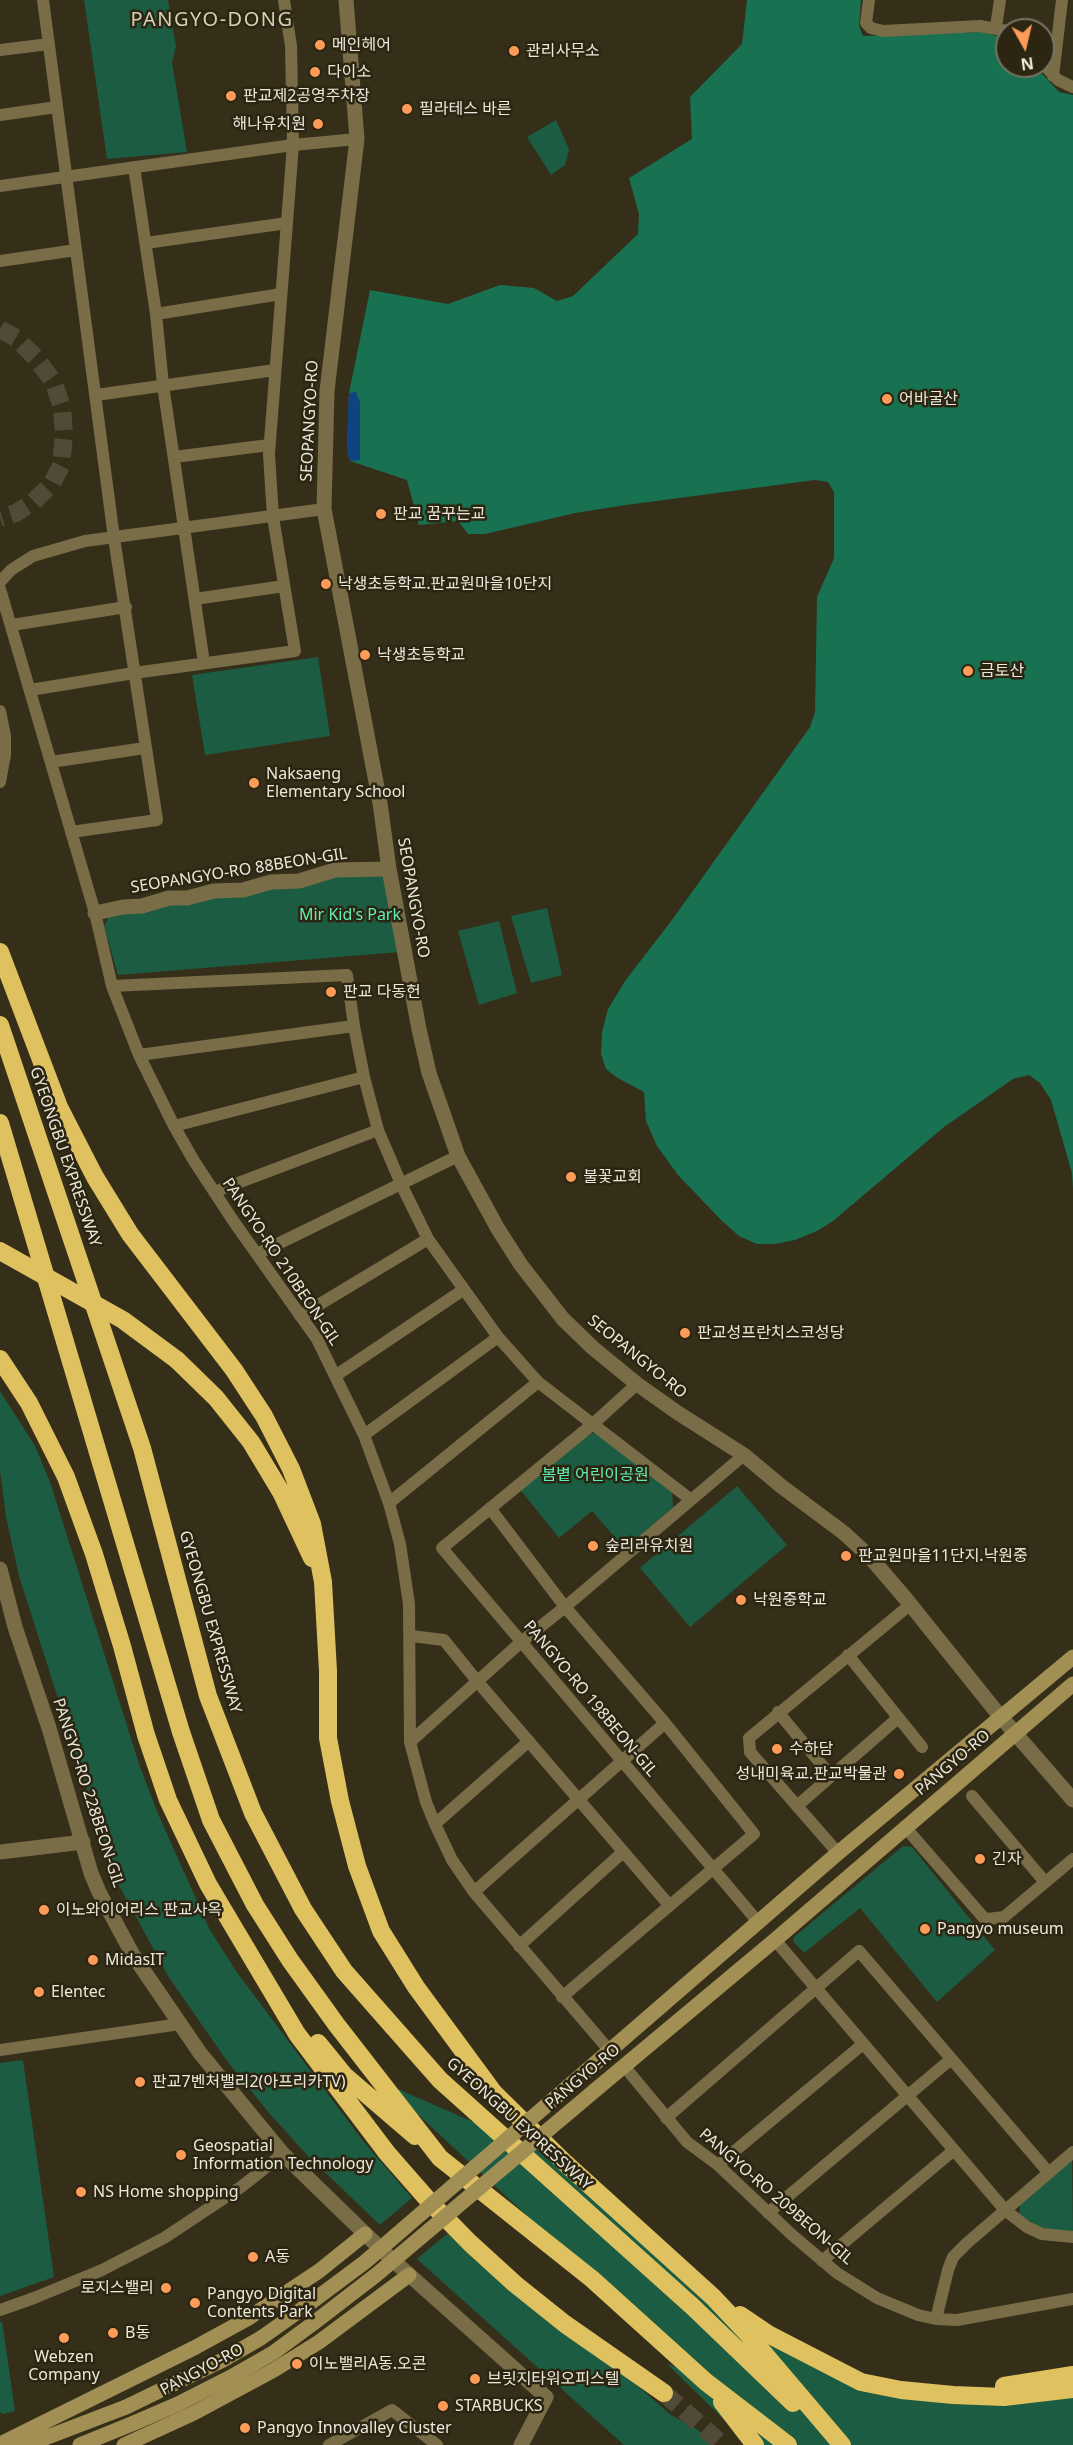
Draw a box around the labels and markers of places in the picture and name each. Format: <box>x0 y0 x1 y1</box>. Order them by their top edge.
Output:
place label: 메인헤어 <box>332 35 391 55</box>
marker: 메인헤어 <box>313 38 327 52</box>
place label: 관리사무소 <box>526 41 600 61</box>
marker: 관리사무소 <box>507 44 521 58</box>
place label: 다이소 <box>327 62 371 82</box>
marker: 다이소 <box>308 65 322 79</box>
place label: 판교제2공영주차장 <box>243 86 370 106</box>
marker: 판교제2공영주차장 <box>224 89 238 103</box>
place label: 필라테스 바른 <box>419 99 511 119</box>
marker: 필라테스 바른 <box>400 102 414 116</box>
place label: 해나유치원 <box>232 114 306 134</box>
marker: 해나유치원 <box>311 117 325 131</box>
place label: 어바굴산 <box>899 389 958 409</box>
marker: 어바굴산 <box>880 392 894 406</box>
place label: 판교 꿈꾸는교 <box>393 504 485 524</box>
marker: 판교 꿈꾸는교 <box>374 507 388 521</box>
place label: 낙생초등학교.판교원마을10단지 <box>338 574 552 594</box>
marker: 낙생초등학교.판교원마을10단지 <box>319 577 333 591</box>
place label: 낙생초등학교 <box>377 645 465 665</box>
marker: 낙생초등학교 <box>358 648 372 662</box>
place label: 금토산 <box>980 661 1024 681</box>
marker: 금토산 <box>961 664 975 678</box>
place label: Naksaeng Elementary School <box>266 764 405 802</box>
marker: Naksaeng Elementary School <box>247 776 261 790</box>
place label: 판교 다동헌 <box>343 982 421 1002</box>
marker: 판교 다동헌 <box>324 985 338 999</box>
place label: 불꽃교회 <box>583 1167 642 1187</box>
marker: 불꽃교회 <box>564 1170 578 1184</box>
place label: 판교성프란치스코성당 <box>697 1323 844 1343</box>
marker: 판교성프란치스코성당 <box>678 1326 692 1340</box>
place label: 숲리라유치원 <box>605 1536 693 1556</box>
marker: 숲리라유치원 <box>586 1539 600 1553</box>
place label: 판교원마을11단지.낙원중 <box>858 1546 1028 1566</box>
marker: 판교원마을11단지.낙원중 <box>839 1549 853 1563</box>
place label: 낙원중학교 <box>753 1590 827 1610</box>
marker: 낙원중학교 <box>734 1593 748 1607</box>
place label: 수하담 <box>789 1739 833 1759</box>
marker: 수하담 <box>770 1742 784 1756</box>
place label: 성내미육교.판교박물관 <box>736 1764 887 1784</box>
marker: 성내미육교.판교박물관 <box>892 1767 906 1781</box>
place label: 긴자 <box>992 1849 1021 1869</box>
marker: 긴자 <box>973 1852 987 1866</box>
place label: 이노와이어리스 판교사옥 <box>56 1900 222 1920</box>
marker: 이노와이어리스 판교사옥 <box>37 1903 51 1917</box>
place label: Pangyo museum <box>937 1919 1064 1939</box>
marker: Pangyo museum <box>918 1922 932 1936</box>
place label: MidasIT <box>105 1950 164 1970</box>
marker: MidasIT <box>86 1953 100 1967</box>
place label: Elentec <box>51 1982 105 2002</box>
marker: Elentec <box>32 1985 46 1999</box>
place label: 판교7벤처밸리2(아프리카TV) <box>152 2072 346 2092</box>
marker: 판교7벤처밸리2(아프리카TV) <box>133 2075 147 2089</box>
place label: Geospatial Information Technology <box>193 2136 373 2174</box>
marker: Geospatial Information Technology <box>174 2148 188 2162</box>
place label: NS Home shopping <box>93 2182 239 2202</box>
marker: NS Home shopping <box>74 2185 88 2199</box>
place label: A동 <box>265 2247 290 2267</box>
marker: A동 <box>246 2250 260 2264</box>
place label: 로지스밸리 <box>80 2278 154 2298</box>
marker: 로지스밸리 <box>159 2281 173 2295</box>
place label: Pangyo Digital Contents Park <box>207 2284 316 2322</box>
marker: Pangyo Digital Contents Park <box>188 2296 202 2310</box>
place label: B동 <box>125 2323 150 2343</box>
marker: B동 <box>106 2326 120 2340</box>
marker: Webzen Company <box>57 2331 71 2345</box>
place label: Webzen Company <box>28 2347 100 2385</box>
place label: 이노밸리A동.오콘 <box>309 2354 427 2374</box>
marker: 이노밸리A동.오콘 <box>290 2357 304 2371</box>
place label: 브릿지타워오피스텔 <box>487 2369 619 2389</box>
marker: 브릿지타워오피스텔 <box>468 2372 482 2386</box>
place label: STARBUCKS <box>455 2396 543 2416</box>
marker: STARBUCKS <box>436 2399 450 2413</box>
place label: Pangyo Innovalley Cluster <box>257 2418 452 2438</box>
marker: Pangyo Innovalley Cluster <box>238 2421 252 2435</box>

